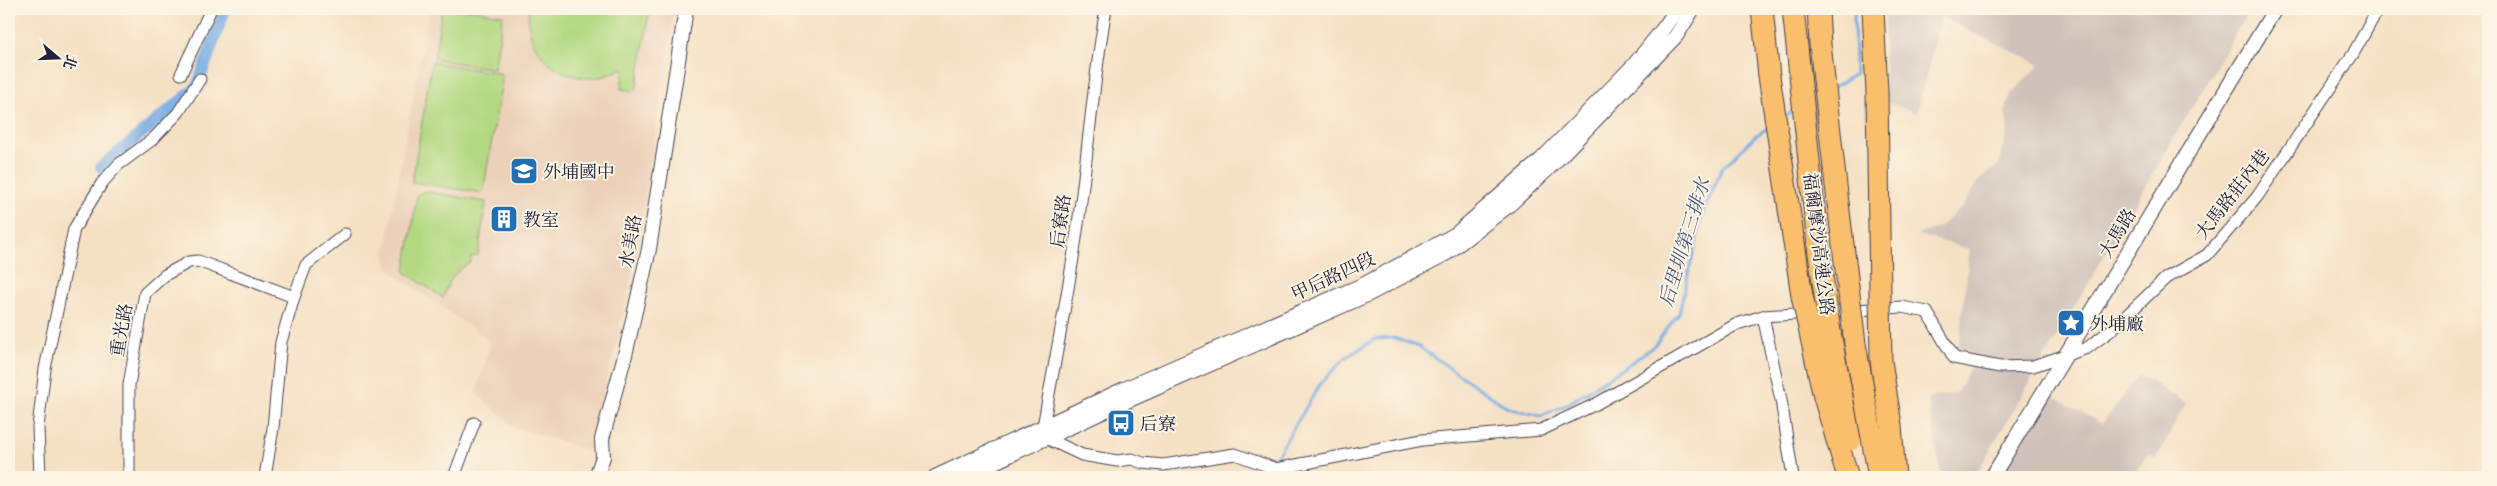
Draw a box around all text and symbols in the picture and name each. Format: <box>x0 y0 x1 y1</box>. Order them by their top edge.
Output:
north arrow <box>32 32 82 82</box>
text: 北 <box>59 52 82 72</box>
street label: 大馬路莊內巷 <box>2188 143 2276 245</box>
school or university icon: 外埔國中 <box>509 156 539 186</box>
place label: 外埔國中 <box>543 158 615 185</box>
street label: 福爾摩沙高速公路 <box>1797 171 1841 317</box>
water label: 后里圳第三排水 <box>1651 172 1717 310</box>
street label: 后寮路 <box>1043 192 1077 250</box>
street label: 大馬路 <box>2092 203 2142 263</box>
building icon: 教室 <box>489 204 519 234</box>
place label: 教室 <box>523 206 559 233</box>
street label: 水美路 <box>612 212 648 270</box>
street label: 甲后路四段 <box>1287 245 1379 307</box>
street label: 重光路 <box>103 301 139 359</box>
place icon: 外埔廠 <box>2056 308 2086 338</box>
place label: 外埔廠 <box>2090 310 2144 337</box>
bus stop icon: 后寮 <box>1106 408 1136 438</box>
place label: 后寮 <box>1140 410 1176 437</box>

